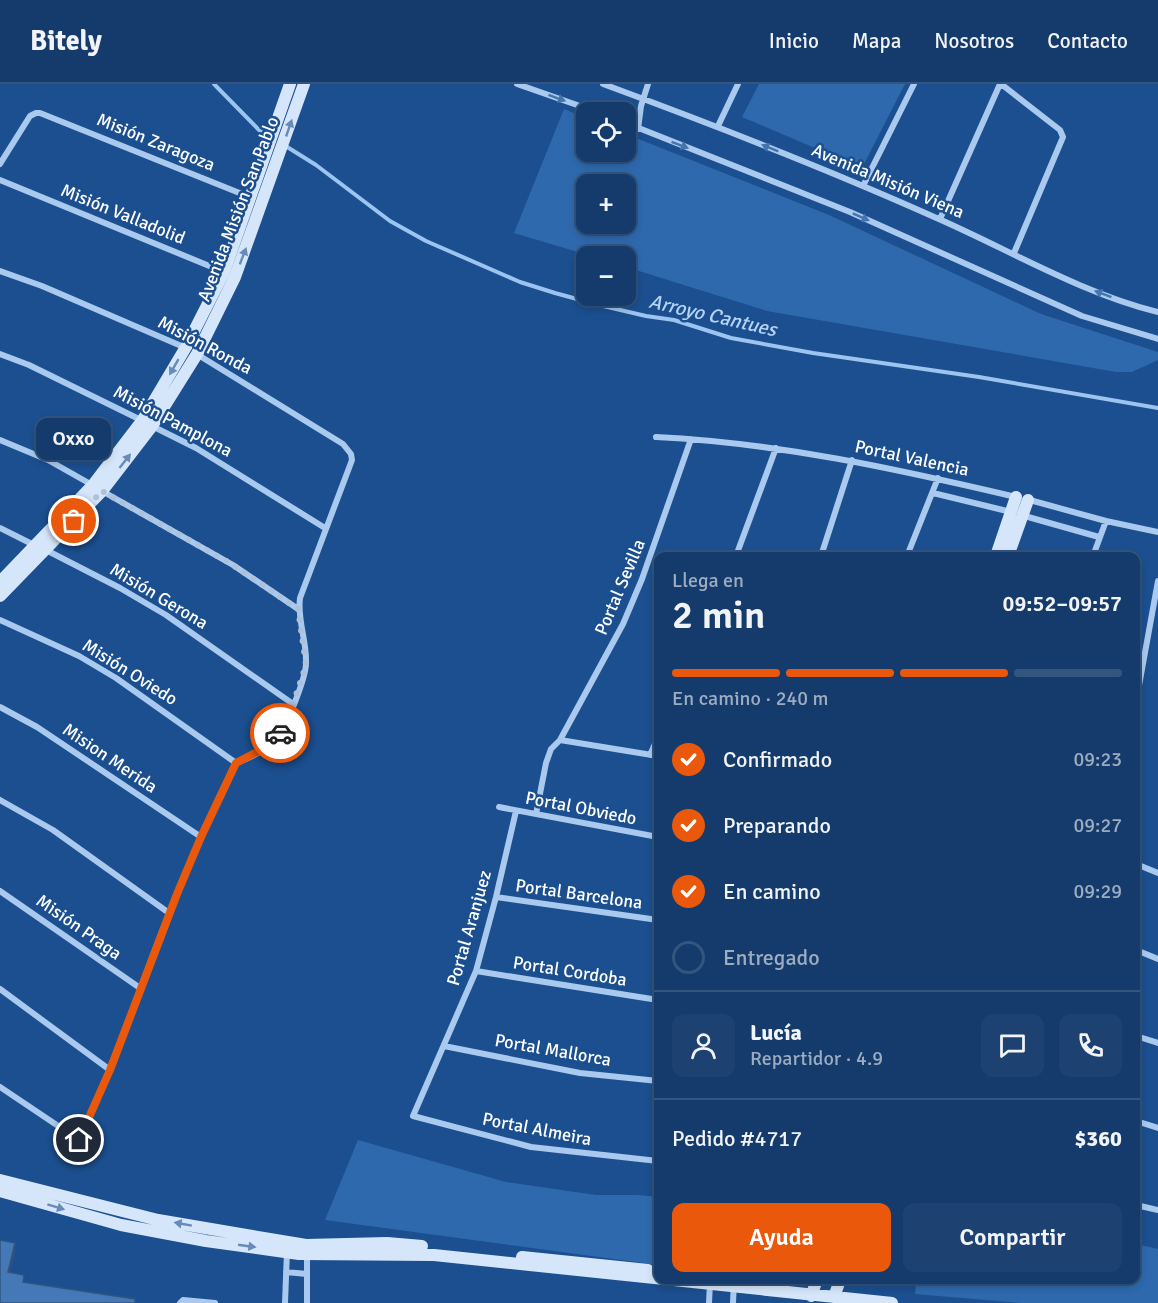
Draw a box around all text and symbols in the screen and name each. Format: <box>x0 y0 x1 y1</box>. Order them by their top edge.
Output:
text: Bitely <box>30 24 102 58</box>
text: Inicio <box>769 28 819 54</box>
text: Mapa <box>852 28 901 54</box>
text: Nosotros <box>934 28 1014 54</box>
text: Contacto <box>1047 28 1128 54</box>
one-way arrow <box>548 94 566 104</box>
map controls <box>576 102 636 306</box>
button: locate <box>576 102 636 162</box>
street label: Misión Zaragoza <box>94 108 218 176</box>
street label: Avenida Misión San Pablo <box>193 113 283 305</box>
one-way arrow <box>284 119 294 137</box>
street label: Avenida Misión Viena <box>808 139 968 223</box>
one-way arrow <box>671 141 689 150</box>
one-way arrow <box>761 143 779 153</box>
button: + <box>576 174 636 234</box>
street label: Misión Valladolid <box>58 179 188 249</box>
one-way arrow <box>853 212 871 222</box>
button: − <box>576 246 636 306</box>
one-way arrow <box>238 247 248 265</box>
one-way arrow <box>1093 288 1111 298</box>
water label: Arroyo Cantues <box>647 289 781 343</box>
street label: Misión Ronda <box>154 311 256 379</box>
one-way arrow <box>168 359 179 375</box>
street label: Misión Pamplona <box>110 380 236 462</box>
callout: Oxxo <box>36 419 112 461</box>
text: Oxxo <box>53 426 94 451</box>
street label: Portal Valencia <box>853 435 971 481</box>
one-way arrow <box>119 453 132 469</box>
pin <box>48 495 99 546</box>
icon: bag <box>57 504 90 537</box>
street label: Portal Sevilla <box>590 536 650 638</box>
street label: Misión Gerona <box>106 558 212 634</box>
text: Llega en <box>672 568 744 593</box>
text: 09:52–09:57 <box>1003 590 1122 617</box>
text: 2 min <box>672 591 765 639</box>
street label: Misión Oviedo <box>78 634 182 710</box>
text: En camino · 240 m <box>672 686 829 711</box>
courier <box>250 703 310 763</box>
icon: car <box>264 717 297 750</box>
street label: Mision Merida <box>59 718 161 798</box>
icon: check <box>672 743 705 776</box>
text: Confirmado <box>723 746 832 773</box>
text: 09:23 <box>1073 747 1122 772</box>
street label: Portal Obviedo <box>524 786 638 830</box>
icon: check <box>672 809 705 842</box>
text: Preparando <box>723 812 831 839</box>
text: 09:27 <box>1073 813 1122 838</box>
street label: Portal Aranjuez <box>442 868 496 988</box>
street label: Portal Barcelona <box>514 874 644 914</box>
icon: check <box>672 875 705 908</box>
text: En camino <box>723 878 821 905</box>
text: 09:29 <box>1073 879 1122 904</box>
street label: Misión Praga <box>32 889 126 965</box>
text: Entregado <box>723 944 820 971</box>
street label: Portal Cordoba <box>512 951 628 991</box>
button: person <box>672 1014 735 1077</box>
button: chat <box>981 1014 1044 1077</box>
button: phone <box>1059 1014 1122 1077</box>
text: Lucía <box>750 1019 802 1046</box>
street label: Portal Mallorca <box>493 1029 613 1071</box>
text: Repartidor · 4.9 <box>750 1046 883 1071</box>
street label: Portal Almeira <box>481 1108 593 1150</box>
pin <box>53 1114 104 1165</box>
icon: home <box>62 1123 95 1156</box>
text: Pedido #4717 <box>672 1125 802 1152</box>
text: $360 <box>1074 1125 1122 1152</box>
one-way arrow <box>47 1203 65 1212</box>
button: Ayuda <box>672 1203 891 1272</box>
button: Compartir <box>903 1203 1122 1272</box>
one-way arrow <box>174 1219 193 1228</box>
one-way arrow <box>238 1242 257 1251</box>

